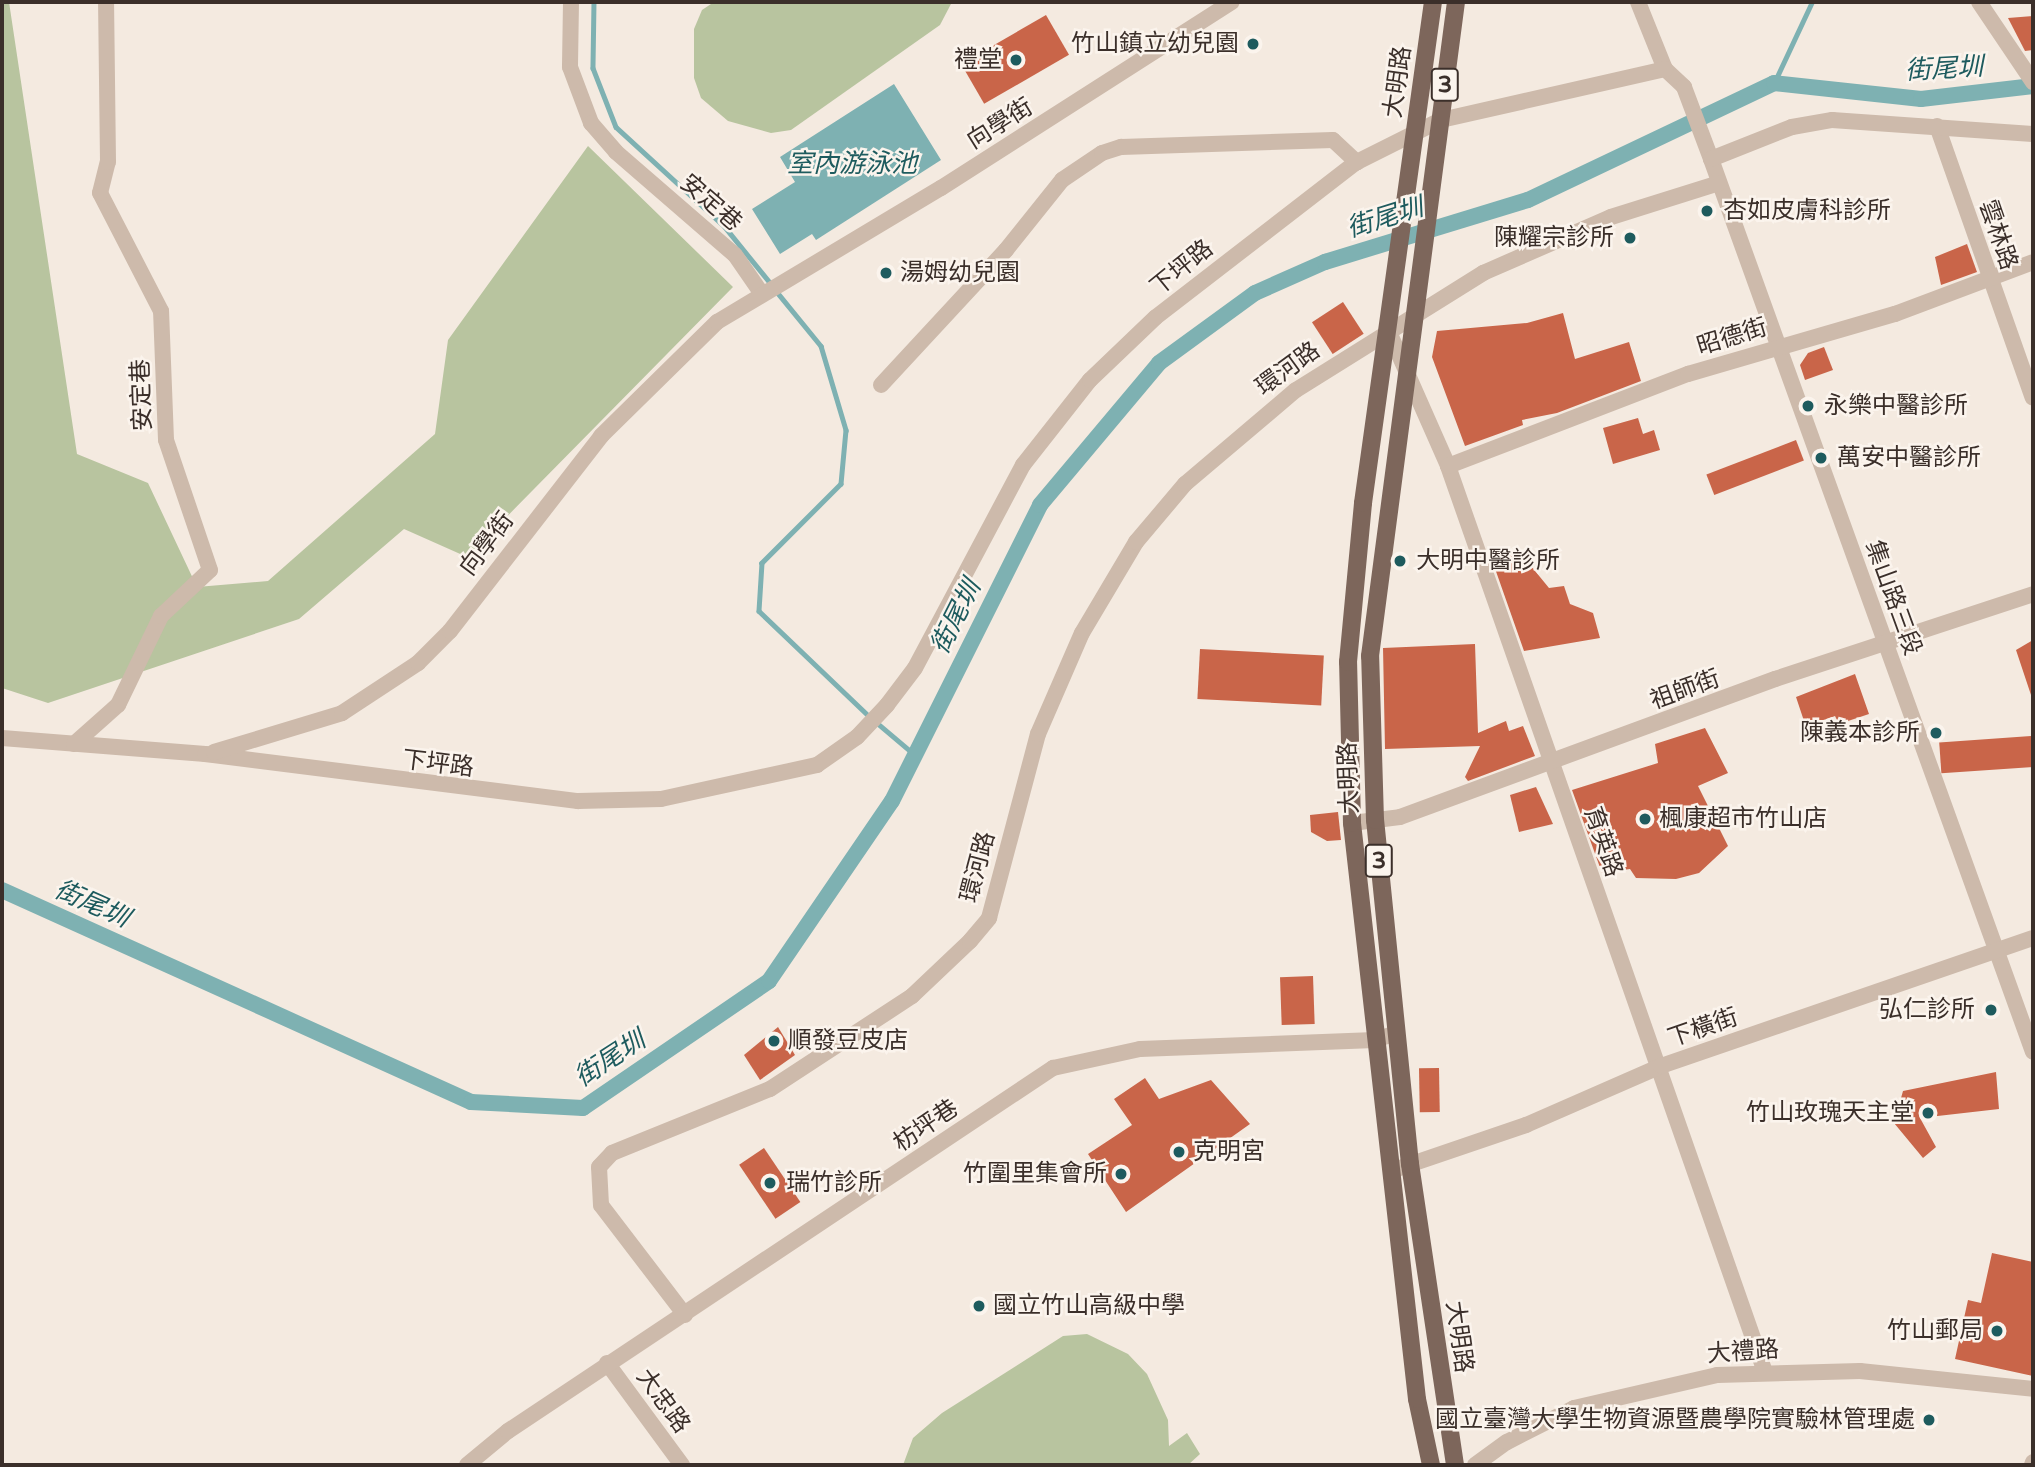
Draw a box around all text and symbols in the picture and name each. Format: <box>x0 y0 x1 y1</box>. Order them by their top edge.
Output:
place label: 竹山鎮立幼兒園 <box>1071 30 1239 58</box>
marker: 竹山鎮立幼兒園 <box>1245 36 1261 52</box>
street label: 大明路 <box>1379 44 1417 120</box>
place label: 禮堂 <box>954 46 1002 74</box>
water label: 街尾圳 <box>1904 51 1984 87</box>
marker: 禮堂 <box>1008 52 1024 68</box>
road number: 3 <box>1429 66 1461 104</box>
street label: 向學街 <box>962 93 1038 155</box>
water label: 室內游泳池 <box>787 148 917 180</box>
street label: 安定巷 <box>674 169 748 237</box>
water label: 街尾圳 <box>1343 192 1427 244</box>
street label: 雲林路 <box>1973 196 2023 274</box>
place label: 杏如皮膚科診所 <box>1723 197 1891 225</box>
marker: 杏如皮膚科診所 <box>1697 201 1717 221</box>
place label: 陳耀宗診所 <box>1494 224 1614 252</box>
marker: 陳耀宗診所 <box>1620 228 1640 248</box>
street label: 下坪路 <box>1145 234 1219 302</box>
place label: 湯姆幼兒園 <box>900 259 1020 287</box>
marker: 湯姆幼兒園 <box>878 265 894 281</box>
street label: 昭德街 <box>1693 313 1771 361</box>
street label: 環河路 <box>1250 336 1326 402</box>
street label: 安定巷 <box>126 359 158 431</box>
place label: 永樂中醫診所 <box>1824 392 1968 420</box>
marker: 永樂中醫診所 <box>1798 396 1818 416</box>
place label: 萬安中醫診所 <box>1837 444 1981 472</box>
marker: 萬安中醫診所 <box>1811 448 1831 468</box>
street label: 向學街 <box>454 507 520 581</box>
street label: 集山路三段 <box>1859 537 1927 659</box>
place label: 大明中醫診所 <box>1416 547 1560 575</box>
marker: 大明中醫診所 <box>1390 551 1410 571</box>
water label: 街尾圳 <box>924 575 988 659</box>
street label: 祖師街 <box>1646 664 1724 716</box>
place label: 陳義本診所 <box>1800 719 1920 747</box>
marker: 陳義本診所 <box>1926 723 1946 743</box>
street label: 大明路 <box>1333 742 1365 814</box>
street label: 下坪路 <box>401 745 475 783</box>
street label: 育英路 <box>1578 803 1628 881</box>
place label: 楓康超市竹山店 <box>1659 805 1827 833</box>
marker: 楓康超市竹山店 <box>1637 811 1653 827</box>
street label: 環河路 <box>955 828 1001 906</box>
road number: 3 <box>1363 842 1395 880</box>
water label: 街尾圳 <box>50 874 134 934</box>
place label: 弘仁診所 <box>1879 996 1975 1024</box>
marker: 弘仁診所 <box>1981 1000 2001 1020</box>
street label: 下橫街 <box>1664 1003 1742 1053</box>
water label: 街尾圳 <box>569 1025 651 1093</box>
place label: 順發豆皮店 <box>788 1027 908 1055</box>
marker: 順發豆皮店 <box>766 1033 782 1049</box>
street label: 枋坪巷 <box>888 1094 964 1158</box>
place label: 竹山玫瑰天主堂 <box>1746 1099 1914 1127</box>
marker: 竹山玫瑰天主堂 <box>1920 1105 1936 1121</box>
place label: 克明宮 <box>1193 1138 1265 1166</box>
marker: 克明宮 <box>1171 1144 1187 1160</box>
place label: 竹圍里集會所 <box>963 1160 1107 1188</box>
marker: 竹圍里集會所 <box>1113 1166 1129 1182</box>
place label: 瑞竹診所 <box>786 1169 882 1197</box>
marker: 瑞竹診所 <box>760 1173 780 1193</box>
place label: 國立竹山高級中學 <box>993 1292 1185 1320</box>
marker: 國立竹山高級中學 <box>971 1298 987 1314</box>
street label: 大明路 <box>1440 1299 1478 1375</box>
place label: 竹山郵局 <box>1887 1317 1983 1345</box>
marker: 竹山郵局 <box>1989 1323 2005 1339</box>
street label: 大禮路 <box>1706 1335 1780 1369</box>
street label: 大忠路 <box>630 1363 696 1439</box>
place label: 國立臺灣大學生物資源暨農學院實驗林管理處 <box>1435 1406 1915 1434</box>
marker: 國立臺灣大學生物資源暨農學院實驗林管理處 <box>1921 1412 1937 1428</box>

